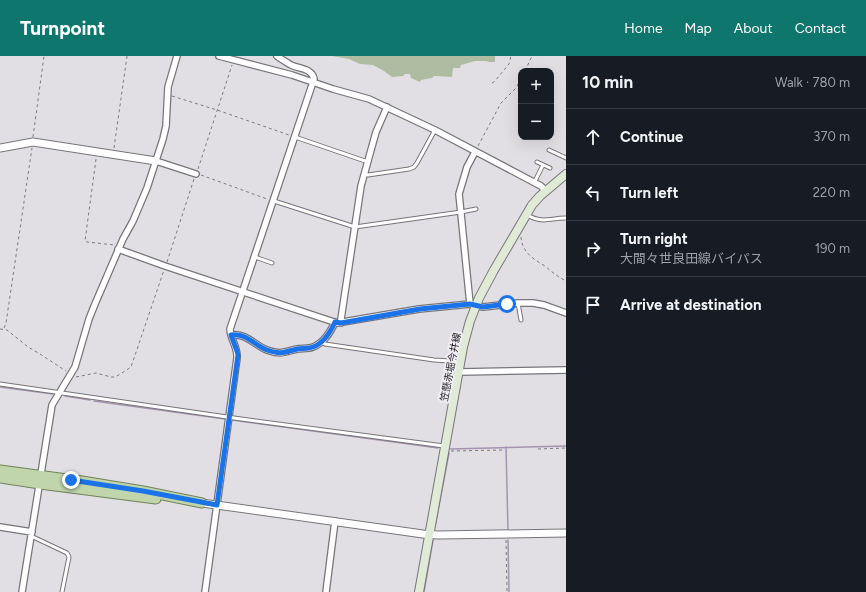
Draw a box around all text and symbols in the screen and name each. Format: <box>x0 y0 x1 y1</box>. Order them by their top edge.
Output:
text: Turnpoint <box>20 17 105 40</box>
text: Home <box>624 20 663 37</box>
text: Map <box>685 20 712 37</box>
text: About <box>734 20 773 37</box>
text: Contact <box>795 20 846 37</box>
map controls <box>518 68 554 140</box>
button: + <box>518 68 554 104</box>
text: 10 min <box>582 72 633 92</box>
text: Walk · 780 m <box>775 75 850 90</box>
button: − <box>518 104 554 140</box>
icon: ahead <box>582 126 604 148</box>
text: Continue <box>620 128 683 146</box>
text: 370 m <box>813 129 850 144</box>
icon: left <box>582 182 604 204</box>
text: Turn left <box>620 184 678 202</box>
text: 220 m <box>813 185 850 200</box>
text: Turn right <box>620 230 688 248</box>
icon: right <box>582 238 604 260</box>
text: 190 m <box>815 241 850 256</box>
text: 大間々世良田線バイパス <box>620 251 763 266</box>
icon: arrive <box>582 294 604 316</box>
route start <box>498 295 516 313</box>
text: Arrive at destination <box>620 296 761 314</box>
street label: 笠懸赤堀今井線 <box>437 331 464 403</box>
route end <box>62 471 80 489</box>

